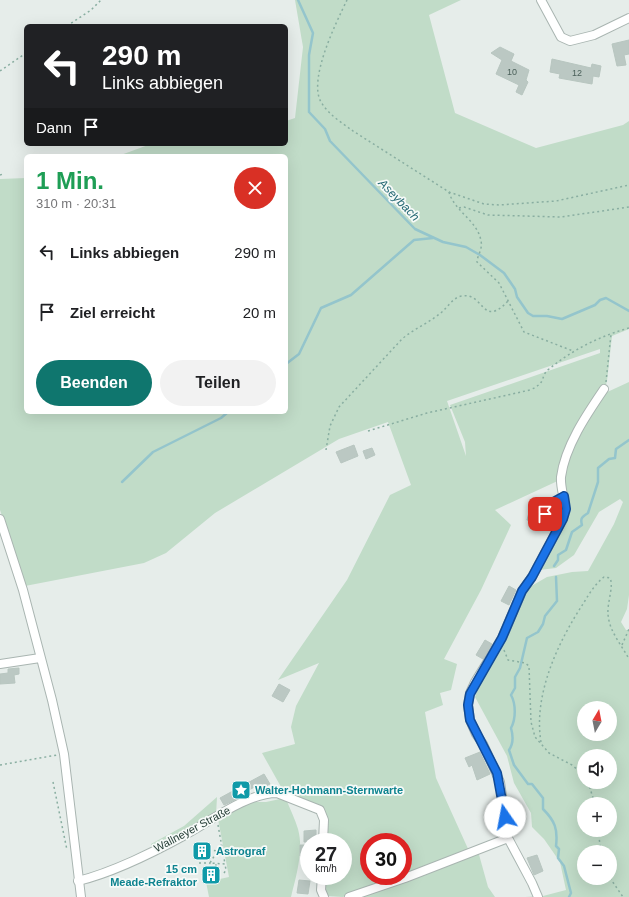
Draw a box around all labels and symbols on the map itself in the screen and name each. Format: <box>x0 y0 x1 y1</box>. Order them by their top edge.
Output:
house number: 10 <box>507 67 517 77</box>
house number: 12 <box>572 68 582 78</box>
water label: Aseybach <box>375 175 423 224</box>
pin <box>528 497 562 531</box>
north arrow <box>577 701 617 741</box>
place icon: Walter-Hohmann-Sternwarte <box>230 779 252 801</box>
place label: Walter-Hohmann-Sternwarte <box>255 784 403 796</box>
position arrow <box>484 796 526 838</box>
street label: Wallneyer Straße <box>152 804 232 854</box>
speed limit sign: 30 <box>360 833 412 885</box>
building icon: Astrograf <box>191 840 213 862</box>
place label: Astrograf <box>216 845 266 857</box>
place label: 15 cm Meade-Refraktor <box>110 863 198 888</box>
building icon: 15 cm Meade-Refraktor <box>200 864 222 886</box>

